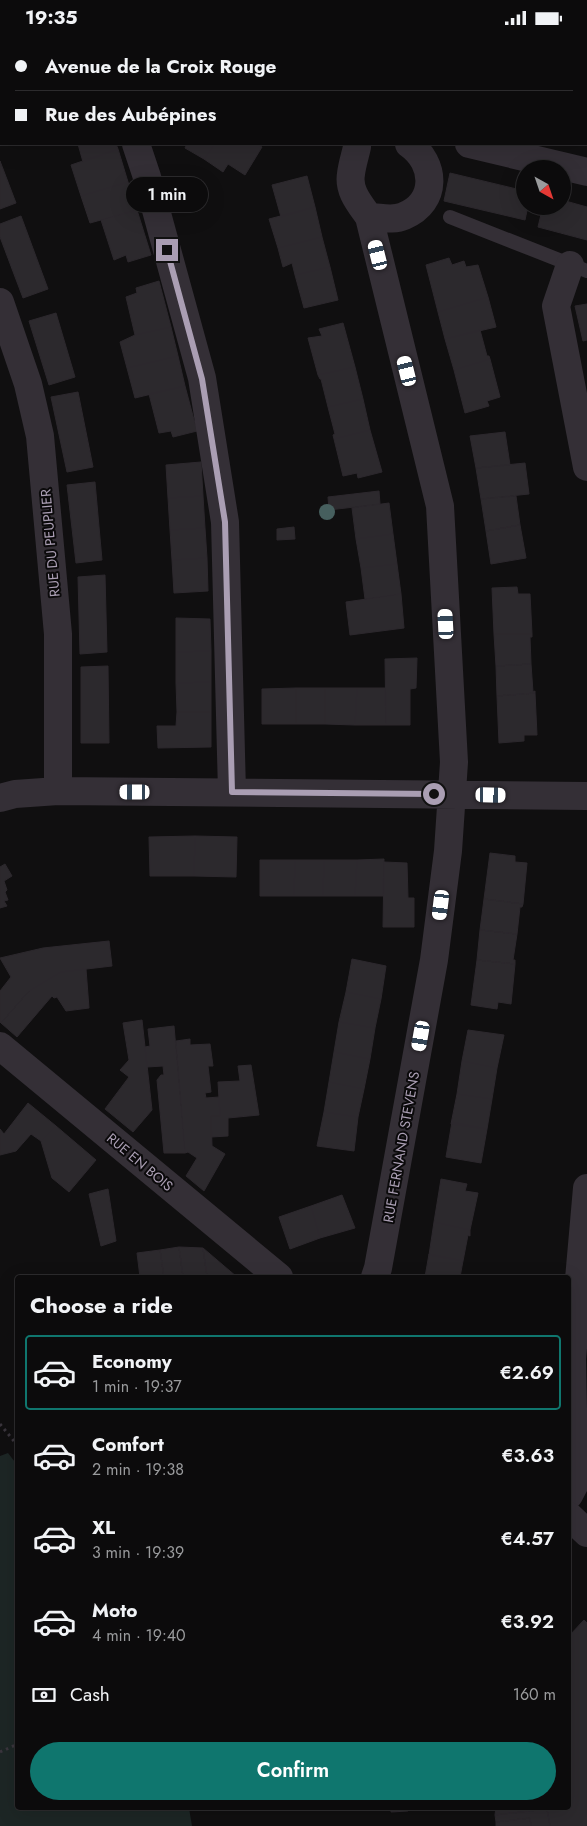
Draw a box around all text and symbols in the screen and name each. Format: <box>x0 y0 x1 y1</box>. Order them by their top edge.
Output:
text: 19:35 <box>25 4 78 31</box>
text: Avenue de la Croix Rouge <box>45 53 276 80</box>
text: Rue des Aubépines <box>45 101 216 128</box>
north arrow <box>516 160 571 215</box>
map controls <box>516 160 571 215</box>
callout: 1 min <box>126 177 208 213</box>
text: 1 min <box>148 183 186 206</box>
route end <box>156 239 178 261</box>
car <box>367 239 388 271</box>
car <box>396 355 417 387</box>
street label: RUE DU PEUPLIER <box>35 488 65 598</box>
car <box>437 609 454 639</box>
route start <box>423 783 445 805</box>
car <box>120 785 150 800</box>
car <box>475 787 506 803</box>
car <box>431 889 450 921</box>
car <box>411 1020 430 1052</box>
street label: RUE FERNAND STEVENS <box>378 1070 424 1224</box>
street label: RUE EN BOIS <box>102 1128 178 1196</box>
text: Choose a ride <box>30 1289 173 1321</box>
text: Economy <box>92 1348 172 1375</box>
icon: car <box>32 1350 77 1395</box>
text: €2.69 <box>500 1359 554 1386</box>
text: 1 min · 19:37 <box>92 1375 182 1398</box>
text: Comfort <box>92 1431 164 1458</box>
icon: car <box>32 1433 77 1478</box>
text: €3.63 <box>501 1442 554 1469</box>
text: 2 min · 19:38 <box>92 1458 184 1481</box>
text: XL <box>92 1514 115 1541</box>
icon: car <box>32 1516 77 1561</box>
text: €4.57 <box>501 1525 554 1552</box>
text: 3 min · 19:39 <box>92 1541 184 1564</box>
text: Moto <box>92 1597 137 1624</box>
icon: car <box>32 1599 77 1644</box>
text: €3.92 <box>501 1608 554 1635</box>
text: 4 min · 19:40 <box>92 1624 186 1647</box>
icon: cash <box>30 1681 58 1709</box>
text: Cash <box>70 1681 110 1708</box>
text: 160 m <box>513 1683 556 1706</box>
button: Confirm <box>30 1742 556 1800</box>

